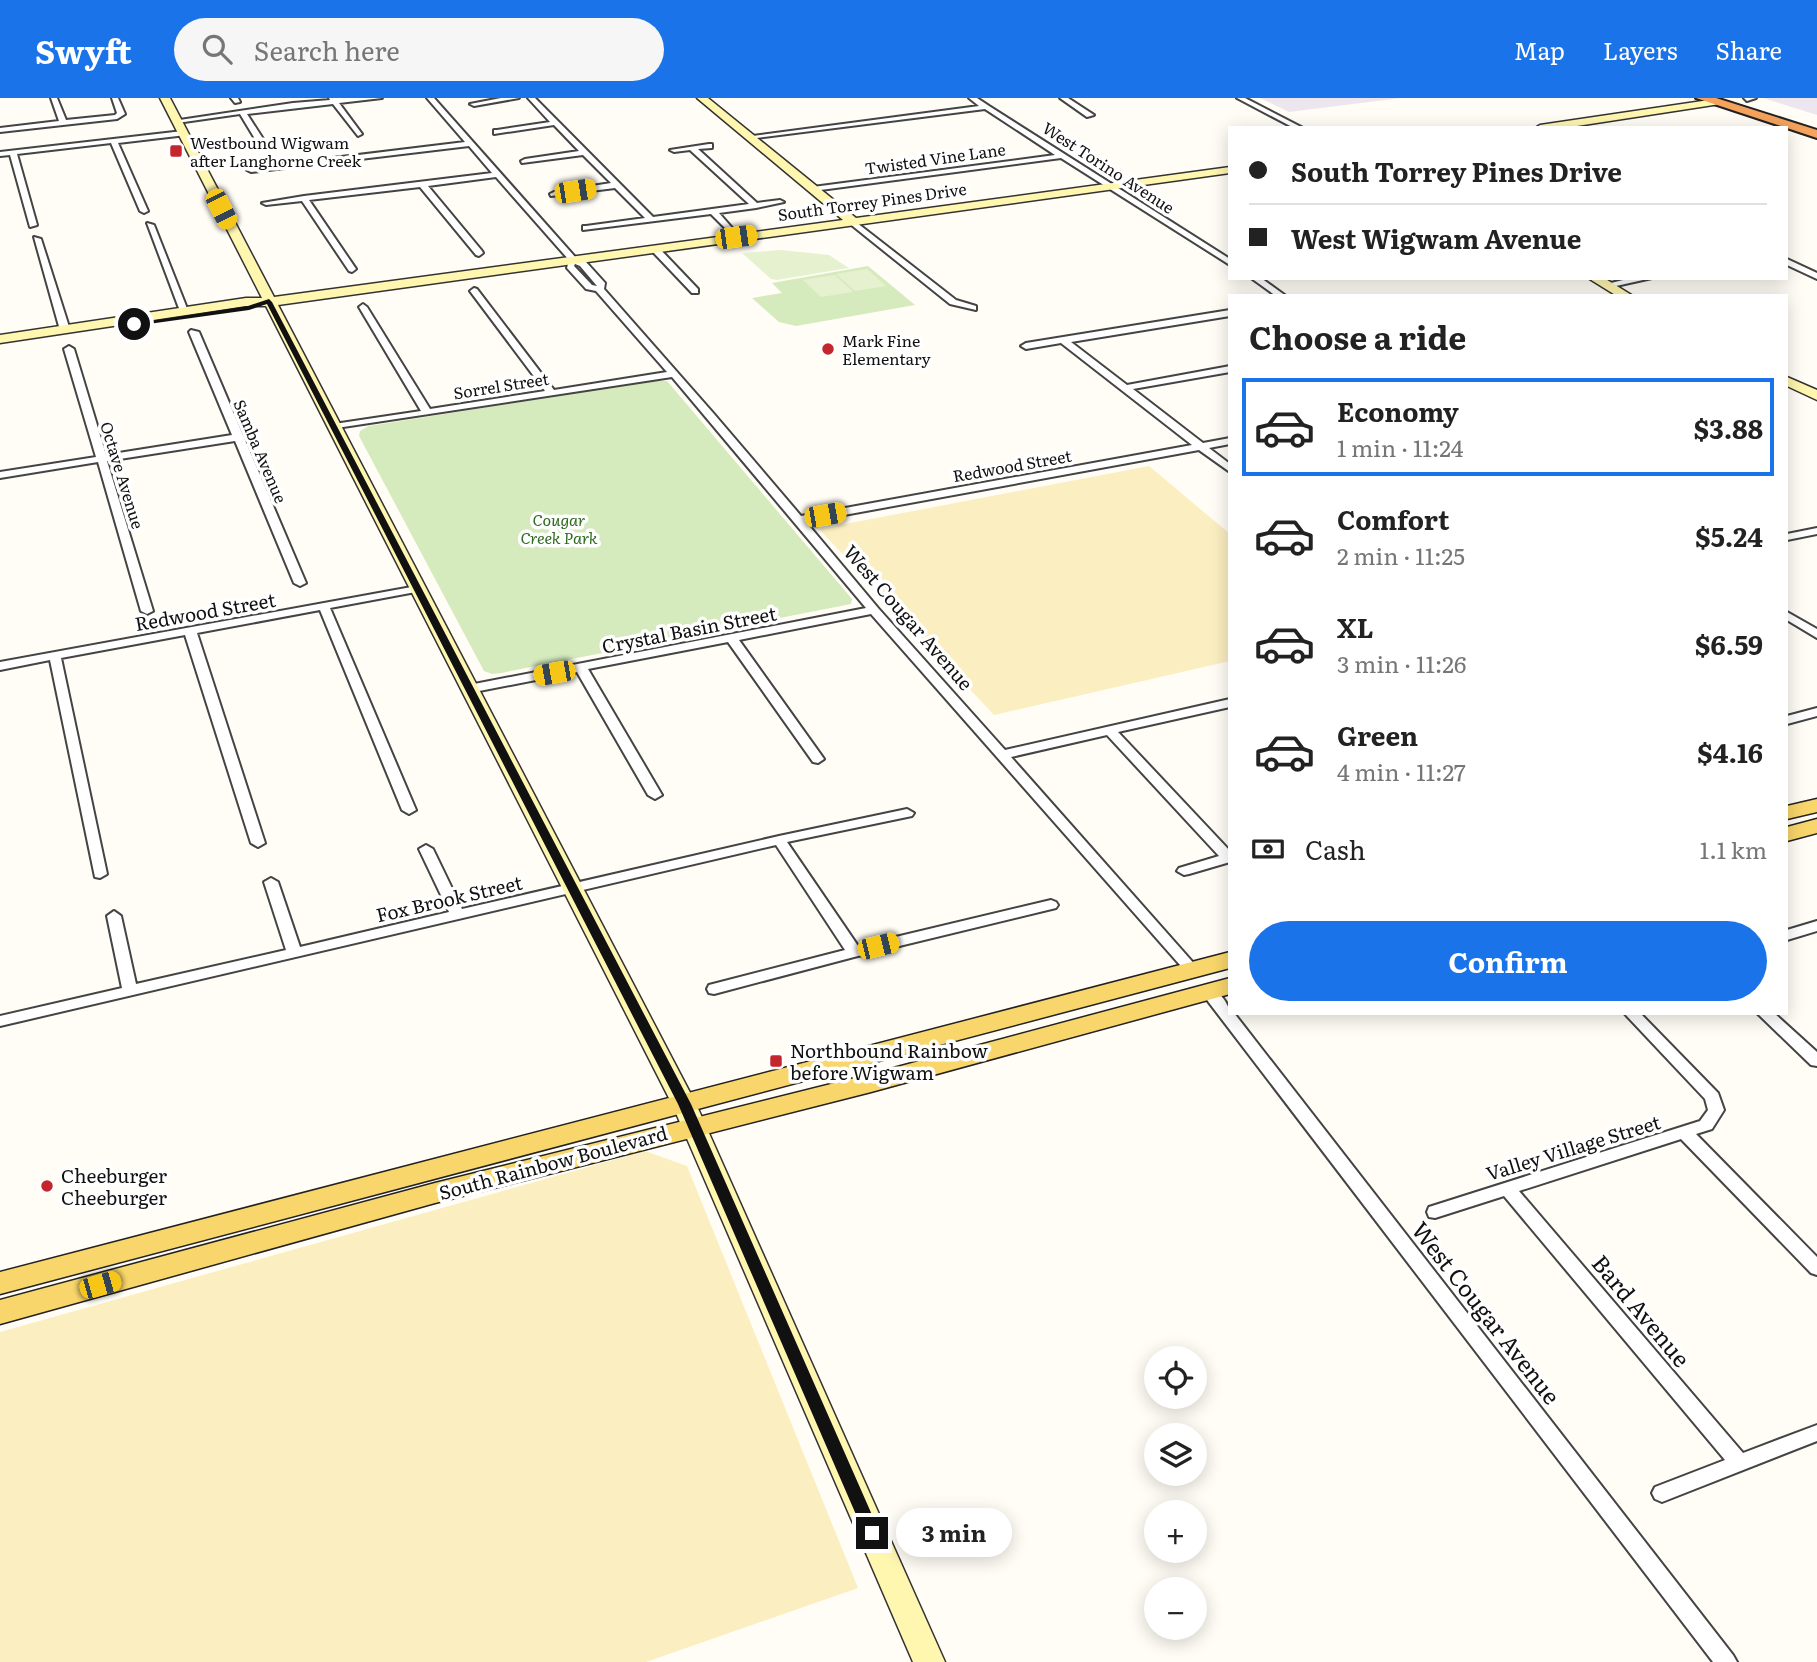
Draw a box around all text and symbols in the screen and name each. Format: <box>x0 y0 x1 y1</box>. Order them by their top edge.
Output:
search box <box>174 18 664 81</box>
text: Swyft <box>35 25 132 74</box>
icon: search <box>198 30 236 68</box>
text: Search here <box>254 30 400 69</box>
text: Map <box>1514 32 1565 67</box>
text: Layers <box>1603 32 1677 67</box>
text: Share <box>1715 32 1782 67</box>
street label: West Torino Avenue <box>1038 115 1180 219</box>
place label: Westbound Wigwam after Langhorne Creek <box>190 130 362 172</box>
street label: Twisted Vine Lane <box>863 136 1007 180</box>
marker: Westbound Wigwam after Langhorne Creek <box>168 143 184 159</box>
text: South Torrey Pines Drive <box>1291 151 1622 190</box>
street label: South Torrey Pines Drive <box>776 176 968 226</box>
car <box>553 177 598 205</box>
car <box>203 186 240 232</box>
text: West Wigwam Avenue <box>1291 218 1581 257</box>
car <box>714 224 759 250</box>
route start <box>118 308 150 340</box>
text: Choose a ride <box>1249 312 1466 360</box>
place label: Mark Fine Elementary <box>842 328 931 370</box>
marker: Mark Fine Elementary <box>820 341 836 357</box>
street label: Sorrel Street <box>452 366 551 404</box>
text: Economy <box>1337 391 1459 430</box>
street label: Samba Avenue <box>228 395 294 507</box>
icon: car <box>1253 396 1316 459</box>
text: $3.88 <box>1694 408 1763 447</box>
street label: Octave Avenue <box>95 418 151 532</box>
text: 1 min · 11:24 <box>1337 430 1464 464</box>
street label: Redwood Street <box>951 443 1074 487</box>
text: Comfort <box>1337 499 1449 538</box>
car <box>803 501 848 529</box>
icon: car <box>1253 504 1316 567</box>
park label: Cougar Creek Park <box>520 507 598 549</box>
text: $5.24 <box>1695 516 1763 555</box>
street label: West Cougar Avenue <box>838 538 980 696</box>
text: 2 min · 11:25 <box>1337 538 1465 572</box>
street label: Redwood Street <box>132 585 278 637</box>
street label: Crystal Basin Street <box>599 598 779 660</box>
text: XL <box>1337 607 1374 646</box>
icon: car <box>1253 612 1316 675</box>
text: $6.59 <box>1695 624 1763 663</box>
text: 3 min · 11:26 <box>1337 646 1466 680</box>
car <box>532 659 577 687</box>
text: Green <box>1337 715 1418 754</box>
icon: car <box>1253 720 1316 783</box>
text: $4.16 <box>1697 732 1763 771</box>
text: 4 min · 11:27 <box>1337 754 1466 788</box>
text: Cash <box>1305 829 1366 868</box>
icon: cash <box>1249 830 1287 868</box>
text: 1.1 km <box>1700 832 1767 866</box>
street label: Fox Brook Street <box>373 867 525 928</box>
button: Confirm <box>1249 921 1767 1001</box>
car <box>856 931 901 961</box>
place label: Northbound Rainbow before Wigwam <box>790 1036 989 1086</box>
marker: Northbound Rainbow before Wigwam <box>768 1053 784 1069</box>
street label: Valley Village Street <box>1482 1107 1664 1187</box>
street label: South Rainbow Boulevard <box>436 1118 671 1206</box>
place label: Cheeburger Cheeburger <box>61 1161 167 1211</box>
marker: Cheeburger Cheeburger <box>39 1178 55 1194</box>
street label: West Cougar Avenue <box>1405 1213 1569 1411</box>
street label: Bard Avenue <box>1585 1246 1699 1374</box>
car <box>77 1269 124 1301</box>
map controls <box>1144 1346 1207 1640</box>
button: locate <box>1144 1346 1207 1409</box>
button: layers <box>1144 1423 1207 1486</box>
button: + <box>1144 1500 1207 1563</box>
callout: 3 min <box>896 1508 1012 1558</box>
text: 3 min <box>922 1515 986 1549</box>
route end <box>856 1517 888 1549</box>
button: − <box>1144 1577 1207 1640</box>

